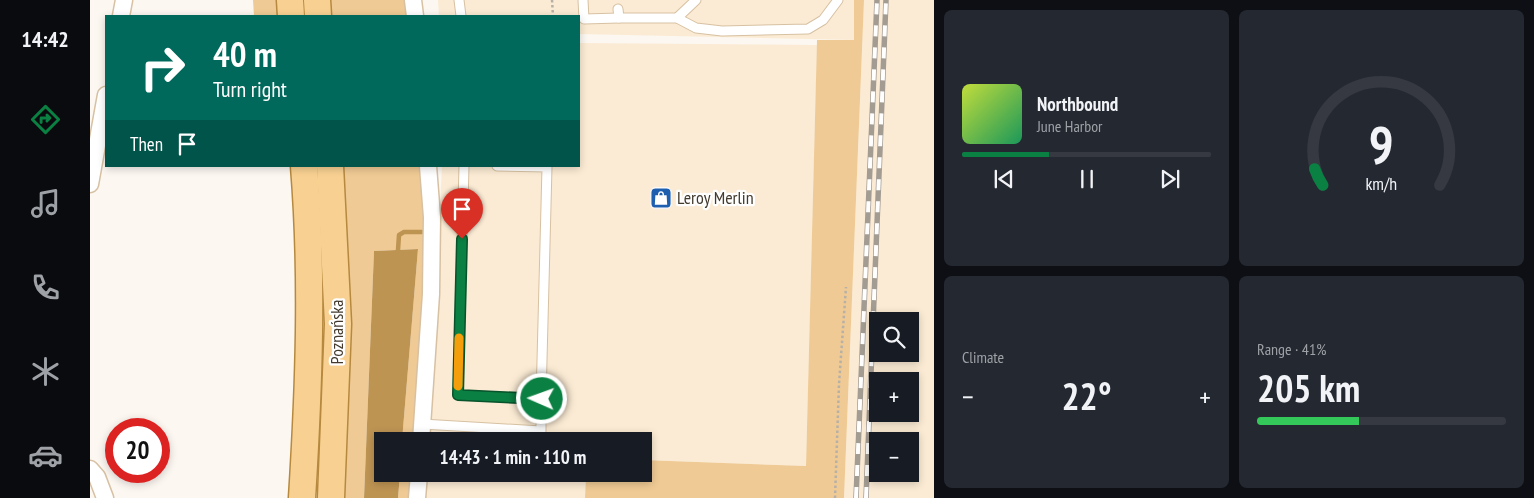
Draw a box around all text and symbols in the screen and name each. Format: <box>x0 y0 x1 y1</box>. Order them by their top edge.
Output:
text: 14:42 <box>21 25 69 53</box>
text: 40 m <box>213 31 277 77</box>
icon: right <box>130 35 195 100</box>
text: Turn right <box>213 75 287 103</box>
text: Northbound <box>1037 92 1118 116</box>
icon: directions <box>28 102 63 137</box>
text: 9 <box>1369 111 1394 178</box>
text: June Harbor <box>1037 116 1102 136</box>
icon: arrive <box>173 130 201 158</box>
text: Then <box>130 132 163 156</box>
icon: previous <box>990 165 1018 193</box>
icon: pause <box>1073 165 1101 193</box>
icon: next <box>1156 165 1184 193</box>
text: km/h <box>1366 172 1397 195</box>
icon: music <box>28 186 63 221</box>
shop icon: Leroy Merlin <box>649 186 673 210</box>
place label: Leroy Merlin <box>677 186 754 209</box>
pin <box>441 188 483 239</box>
icon: arrive <box>448 195 476 223</box>
icon: phone <box>28 270 63 305</box>
street label: Poznańska <box>325 300 348 364</box>
map controls <box>869 312 919 482</box>
button: search <box>869 312 919 362</box>
text: Range · 41% <box>1257 339 1326 359</box>
text: Climate <box>962 347 1004 367</box>
icon: climate <box>28 354 63 389</box>
text: 205 km <box>1257 363 1360 412</box>
text: 22° <box>1061 371 1112 420</box>
position arrow <box>515 372 567 424</box>
button: + <box>869 372 919 422</box>
text: − <box>962 378 974 415</box>
text: + <box>1199 378 1211 415</box>
speed limit sign: 20 <box>105 418 170 483</box>
button: − <box>869 432 919 482</box>
icon: car <box>28 438 63 473</box>
text: 14:43 · 1 min · 110 m <box>440 445 586 469</box>

